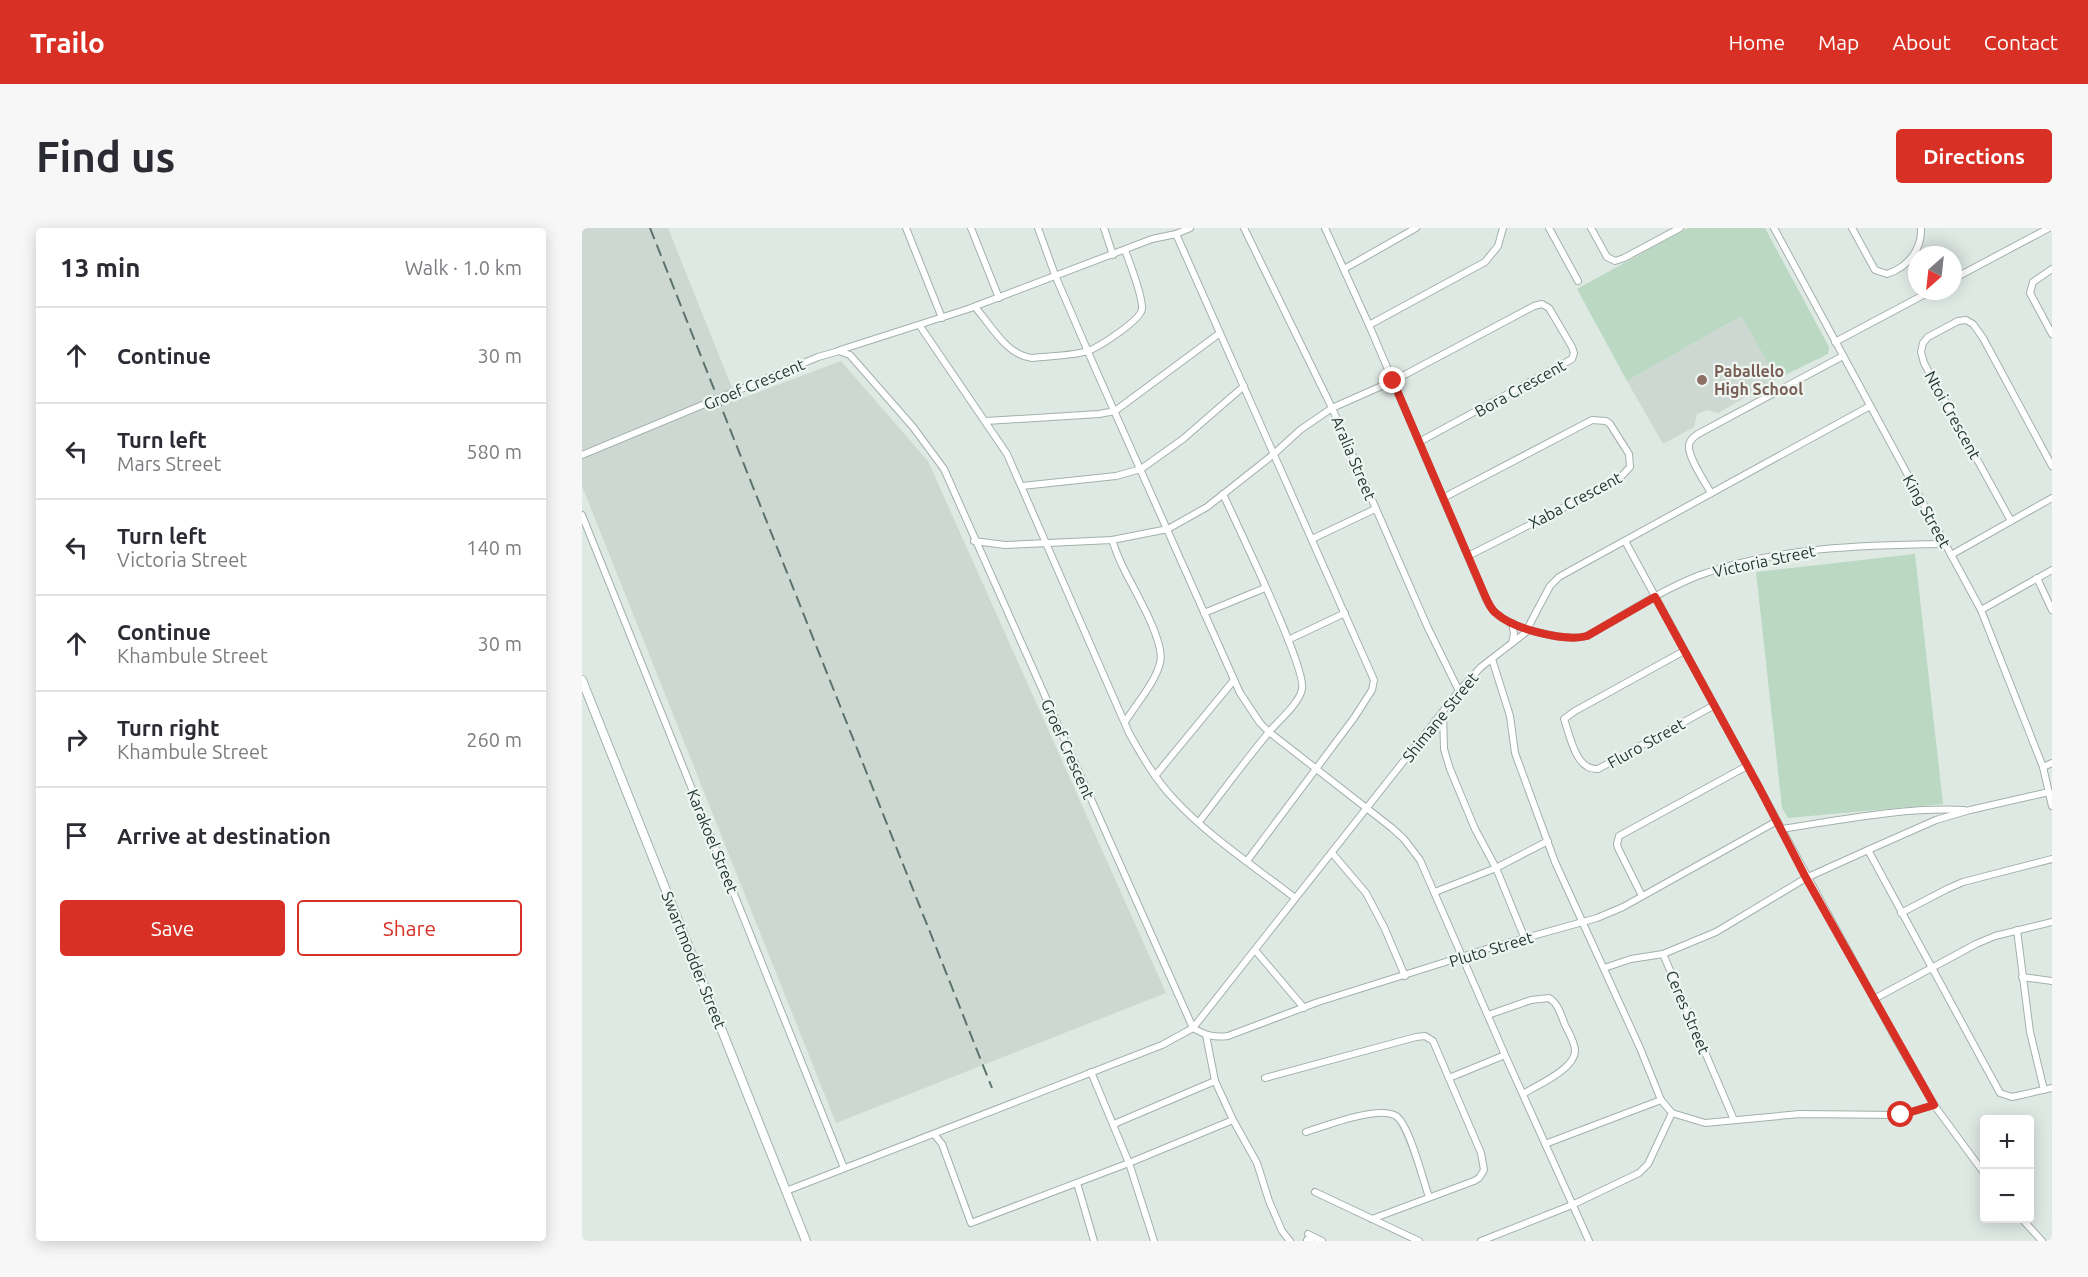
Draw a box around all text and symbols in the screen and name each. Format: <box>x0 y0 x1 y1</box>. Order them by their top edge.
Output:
text: Trailo <box>30 27 105 58</box>
text: Home <box>1728 30 1785 54</box>
text: Map <box>1818 30 1859 54</box>
text: About <box>1892 30 1951 54</box>
text: Contact <box>1984 30 2058 54</box>
button: Directions <box>1896 129 2052 183</box>
text: Find us <box>36 133 175 180</box>
north arrow <box>1908 246 1962 300</box>
text: 13 min <box>60 253 140 282</box>
text: Walk · 1.0 km <box>405 256 522 279</box>
icon: ahead <box>60 339 93 372</box>
text: Continue <box>117 343 211 368</box>
text: 30 m <box>478 344 522 367</box>
street label: Groef Crescent <box>701 354 808 413</box>
street label: Bora Crescent <box>1472 355 1569 420</box>
place label: Paballelo High School <box>1714 362 1803 398</box>
route end <box>1379 367 1405 393</box>
street label: Ntoi Crescent <box>1921 368 1985 463</box>
marker: Paballelo High School <box>1695 373 1709 387</box>
street label: Aralia Street <box>1328 413 1380 503</box>
text: Turn left <box>117 427 207 452</box>
icon: left <box>60 435 93 468</box>
text: 580 m <box>466 440 522 463</box>
text: Mars Street <box>117 452 221 475</box>
street label: Xaba Crescent <box>1525 468 1625 532</box>
street label: King Street <box>1900 471 1955 551</box>
text: Turn left <box>117 523 207 548</box>
icon: left <box>60 531 93 564</box>
text: 140 m <box>466 536 522 559</box>
street label: Victoria Street <box>1711 541 1817 581</box>
text: Victoria Street <box>117 548 247 571</box>
text: Continue <box>117 619 211 644</box>
icon: ahead <box>60 627 93 660</box>
text: 30 m <box>478 632 522 655</box>
text: Khambule Street <box>117 644 268 667</box>
street label: Shimane Street <box>1398 668 1482 765</box>
street label: Groef Crescent <box>1038 696 1098 803</box>
street label: Fluro Street <box>1604 714 1688 772</box>
text: Turn right <box>117 715 219 740</box>
icon: right <box>60 723 93 756</box>
text: 260 m <box>466 728 522 751</box>
text: Khambule Street <box>117 740 268 763</box>
street label: Karakoel Street <box>684 786 742 896</box>
icon: arrive <box>60 819 93 852</box>
text: Arrive at destination <box>117 823 331 848</box>
street label: Swartmodder Street <box>658 889 730 1032</box>
button: Save <box>60 900 285 956</box>
button: Share <box>297 900 522 956</box>
street label: Pluto Street <box>1447 927 1536 970</box>
street label: Ceres Street <box>1662 968 1714 1057</box>
route start <box>1887 1101 1913 1127</box>
map controls <box>1980 1115 2034 1223</box>
button: + <box>1980 1115 2034 1169</box>
button: − <box>1980 1169 2034 1223</box>

